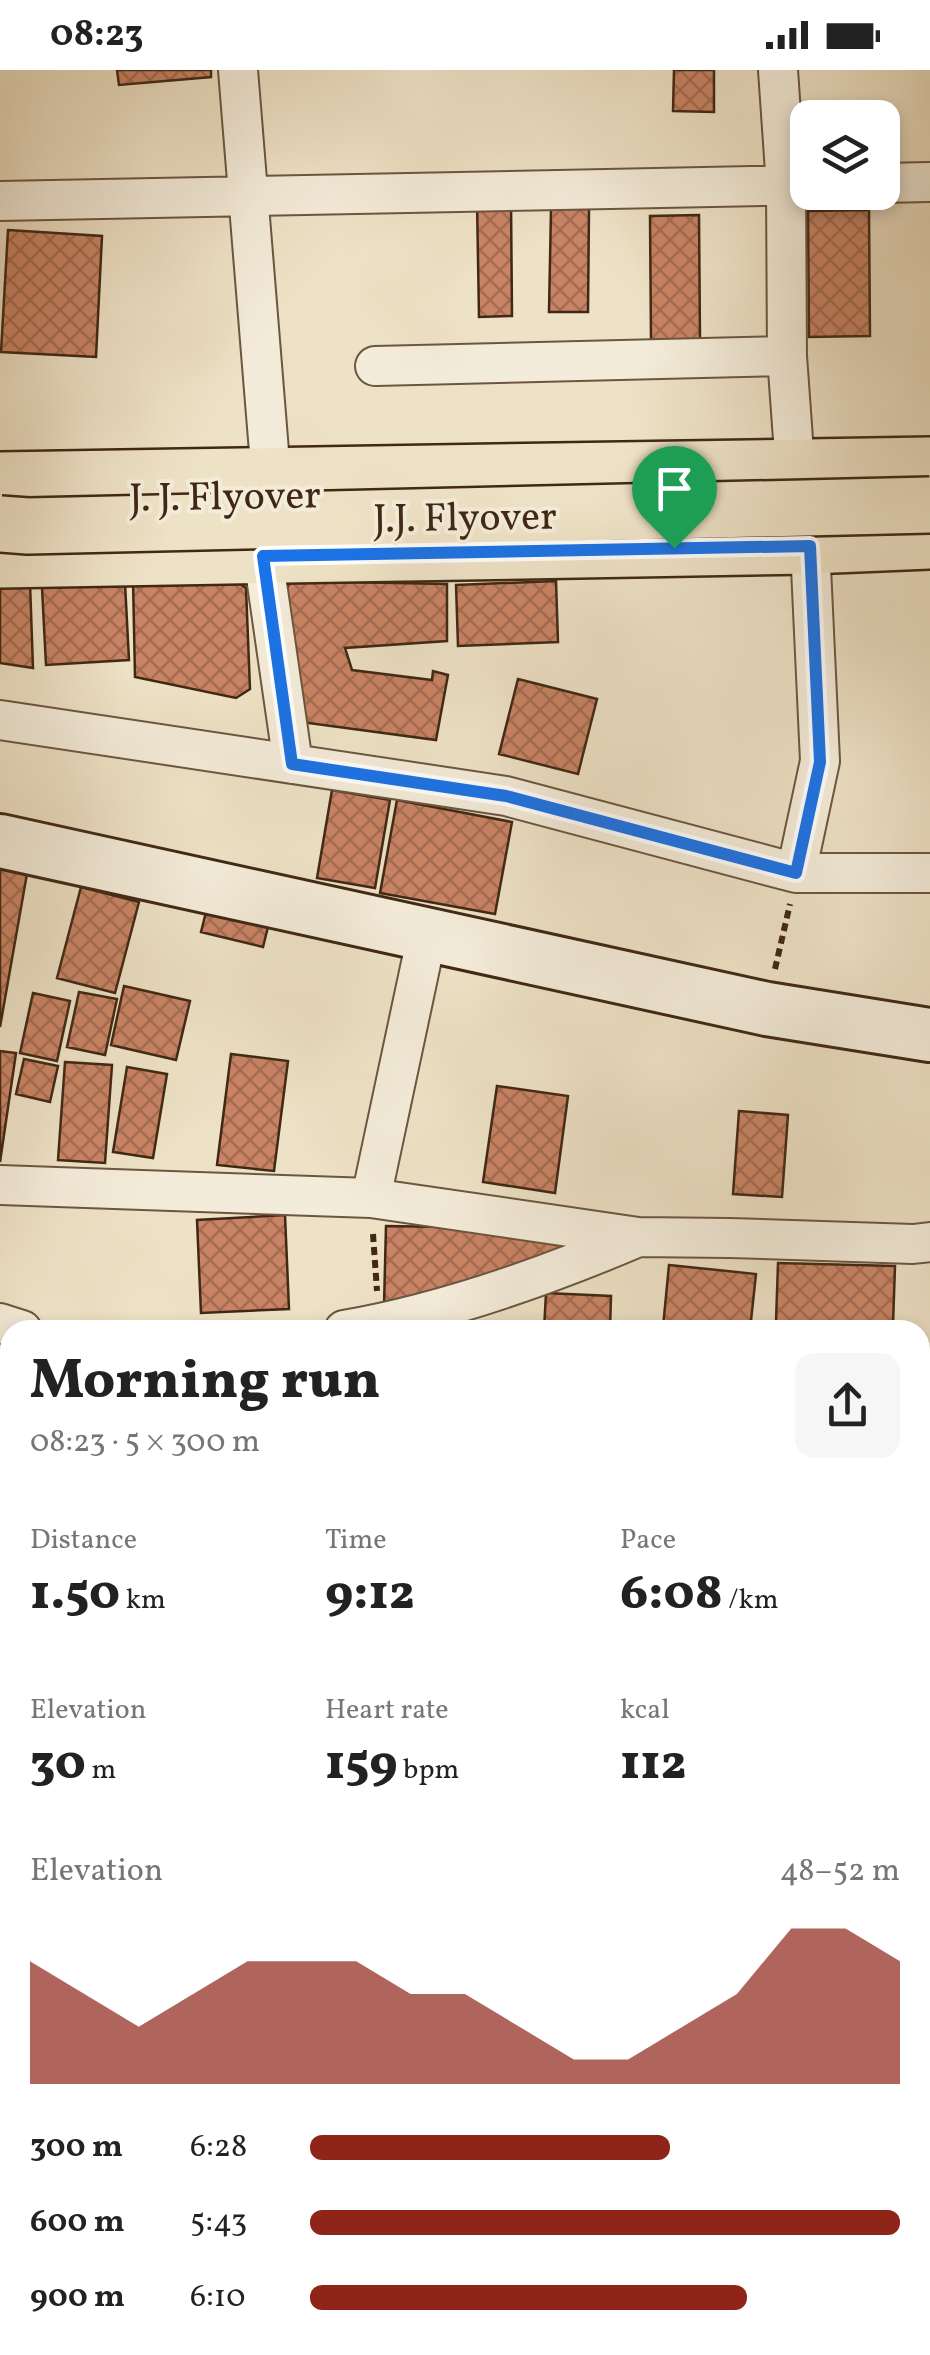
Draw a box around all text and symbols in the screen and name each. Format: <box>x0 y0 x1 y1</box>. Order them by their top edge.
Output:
text: 08:23 <box>50 9 144 62</box>
map controls <box>790 100 900 210</box>
button: layers <box>790 100 900 210</box>
pin <box>632 446 717 549</box>
icon: arrive <box>647 461 702 516</box>
street label: J. J. Flyover <box>129 469 321 529</box>
street label: J.J. Flyover <box>373 490 557 550</box>
text: Morning run <box>30 1345 380 1421</box>
button: share <box>795 1353 900 1458</box>
text: 08:23 · 5 × 300 m <box>30 1421 260 1465</box>
text: Distance <box>30 1521 137 1560</box>
text: Time <box>325 1521 386 1560</box>
text: Pace <box>620 1521 676 1560</box>
text: 1.50 <box>30 1560 120 1630</box>
text: 9:12 <box>325 1560 415 1630</box>
text: 6:08 <box>620 1560 723 1630</box>
text: km <box>120 1581 166 1620</box>
text: /km <box>723 1581 779 1620</box>
text: Elevation <box>30 1691 146 1730</box>
text: Heart rate <box>325 1691 449 1730</box>
text: kcal <box>620 1691 670 1730</box>
text: 30 <box>30 1730 86 1800</box>
text: 159 <box>325 1730 398 1800</box>
text: 112 <box>620 1730 686 1800</box>
text: m <box>86 1751 116 1790</box>
text: bpm <box>398 1751 459 1790</box>
text: Elevation <box>30 1850 163 1894</box>
text: 48–52 m <box>780 1850 900 1894</box>
text: 300 m <box>30 2126 123 2170</box>
text: 6:28 <box>190 2126 247 2170</box>
text: 600 m <box>30 2201 125 2245</box>
text: 5:43 <box>190 2201 247 2245</box>
text: 900 m <box>30 2276 125 2320</box>
text: 6:10 <box>190 2276 245 2320</box>

